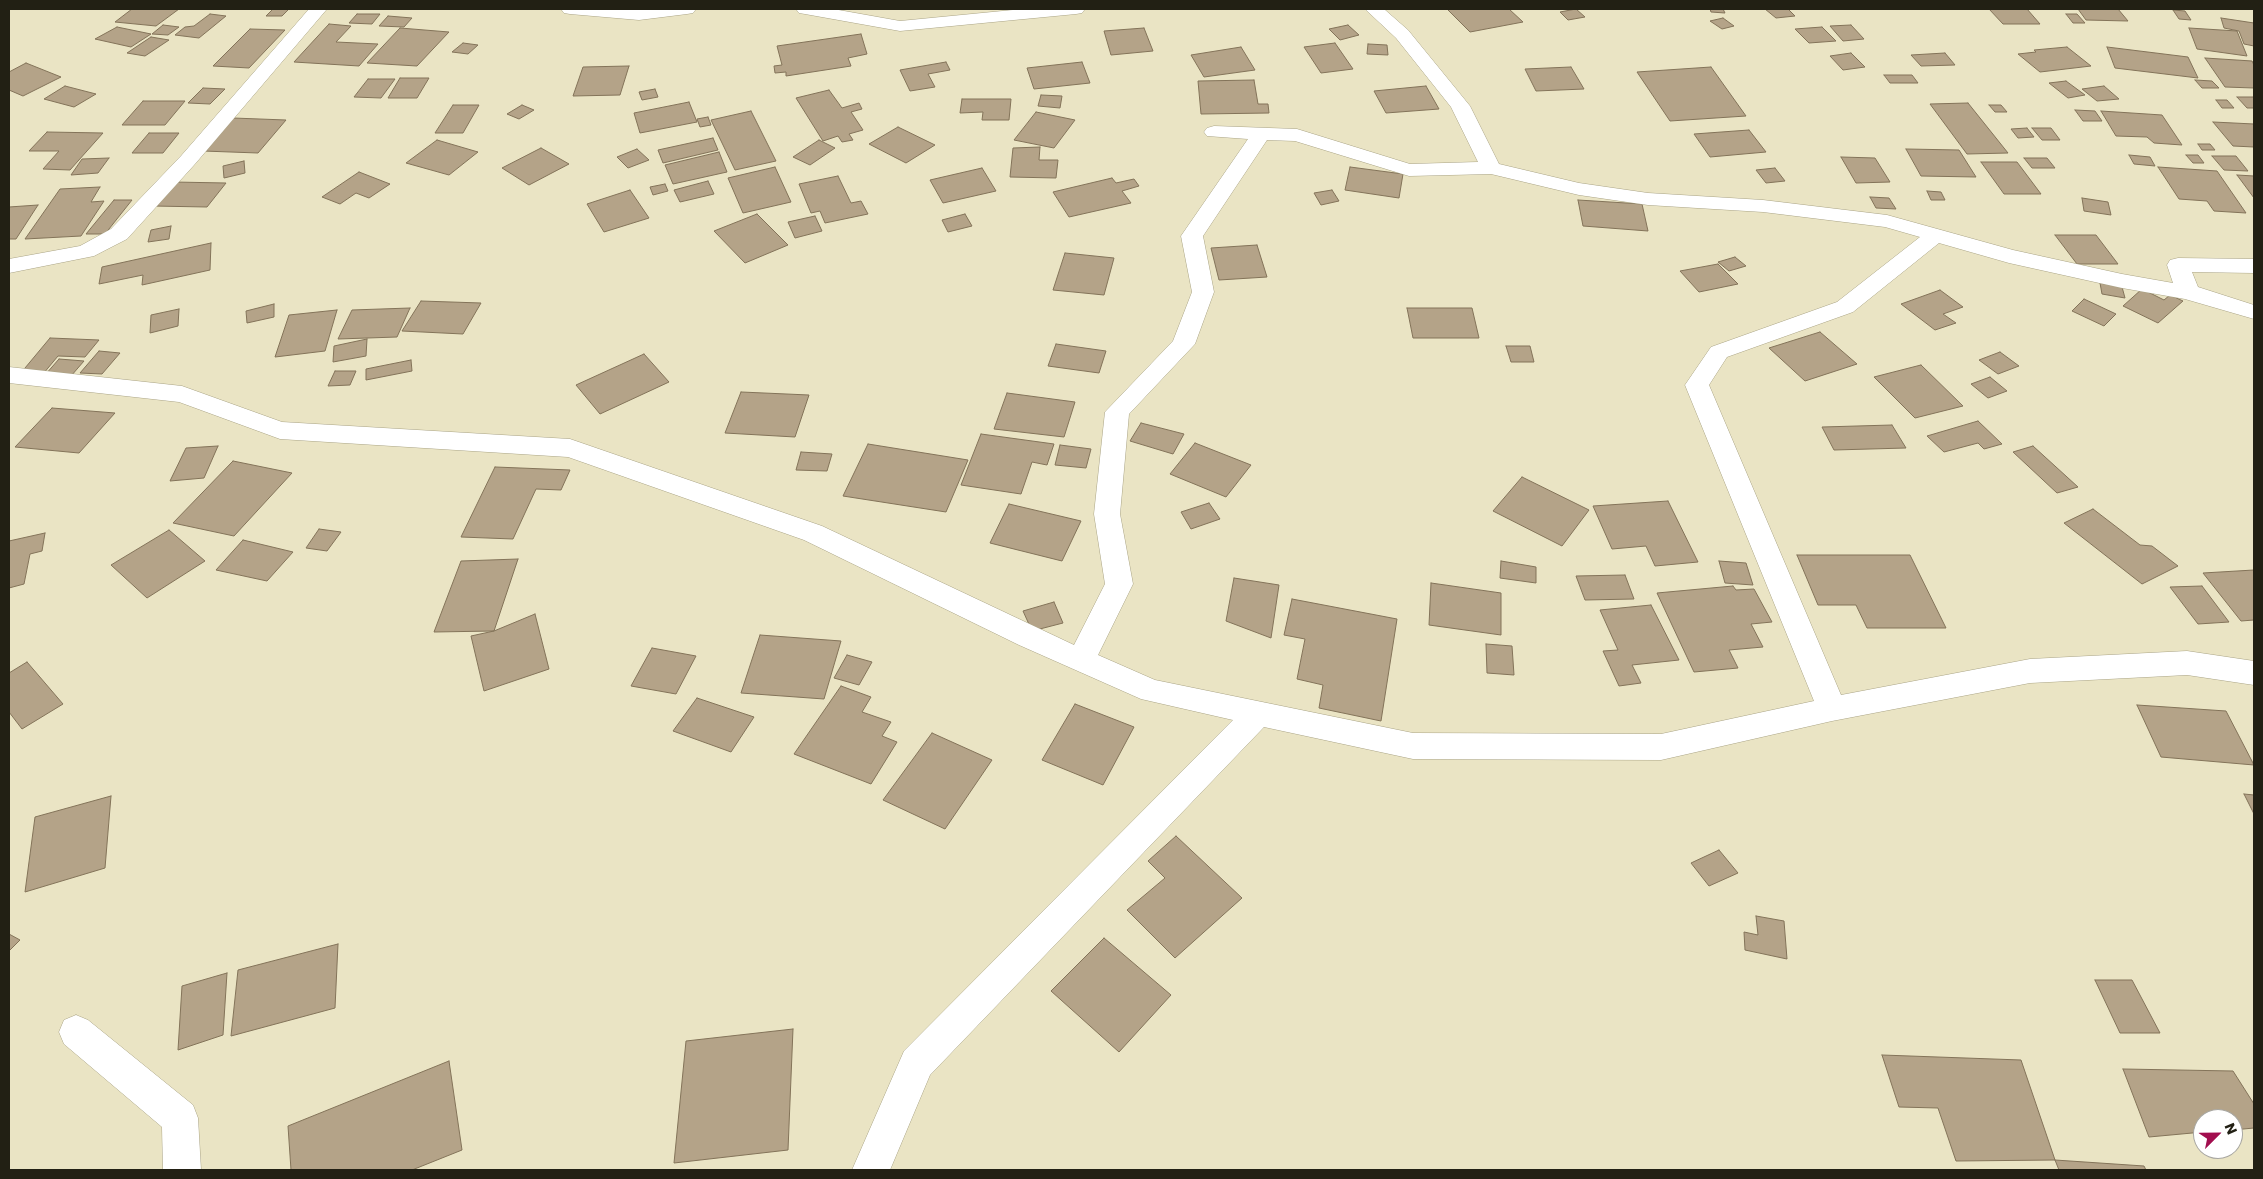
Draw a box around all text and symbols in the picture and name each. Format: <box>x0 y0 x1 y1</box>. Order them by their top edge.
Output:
north arrow <box>2193 1109 2243 1159</box>
text: N <box>2220 1120 2242 1137</box>

